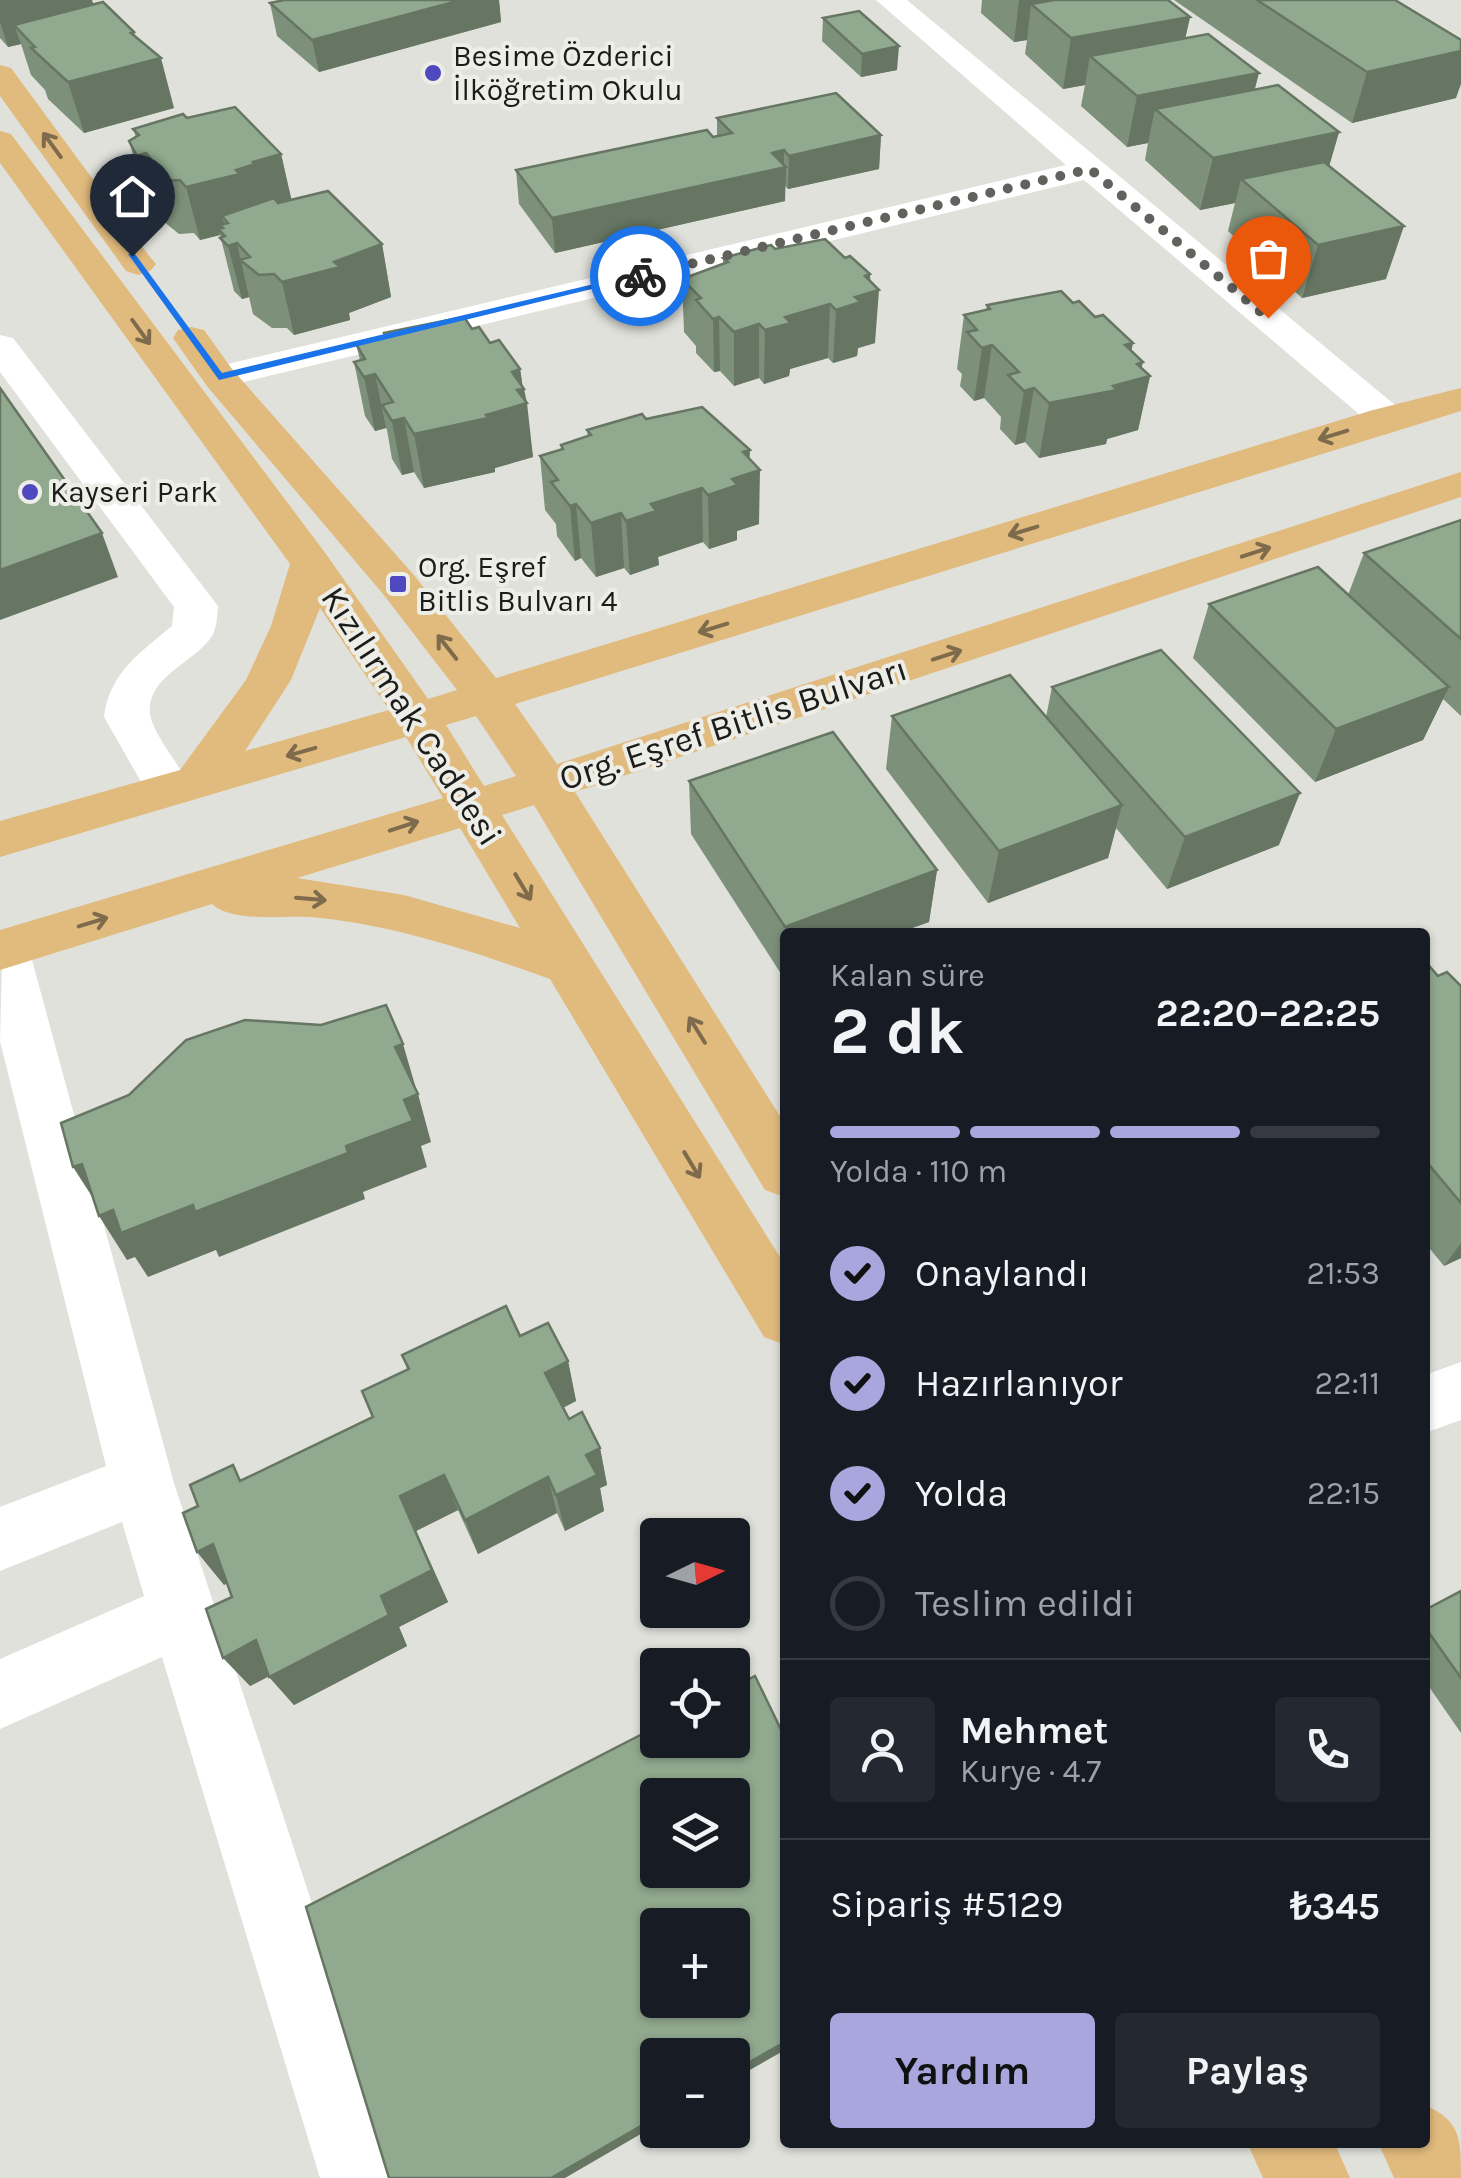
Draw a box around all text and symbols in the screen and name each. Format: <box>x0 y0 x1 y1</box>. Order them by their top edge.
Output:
place label: Besime Özderici İlköğretim Okulu <box>453 38 683 108</box>
marker: Besime Özderici İlköğretim Okulu <box>422 62 444 84</box>
one-way arrow <box>41 132 62 159</box>
pin <box>90 154 175 257</box>
icon: home <box>105 169 160 224</box>
pin <box>1226 216 1311 319</box>
courier <box>590 226 690 326</box>
icon: bag <box>1241 231 1296 286</box>
icon: bike <box>613 249 668 304</box>
one-way arrow <box>130 318 151 346</box>
one-way arrow <box>1318 427 1350 445</box>
place label: Kayseri Park <box>50 474 218 510</box>
marker: Kayseri Park <box>19 481 41 503</box>
one-way arrow <box>1008 524 1039 542</box>
one-way arrow <box>1239 541 1271 559</box>
place label: Org. Eşref Bitlis Bulvarı 4 <box>418 549 618 619</box>
marker: Org. Eşref Bitlis Bulvarı 4 <box>387 573 409 595</box>
street label: Kızılırmak Caddesi <box>313 579 511 854</box>
one-way arrow <box>698 620 729 638</box>
one-way arrow <box>437 635 459 661</box>
one-way arrow <box>931 644 963 662</box>
street label: Org. Eşref Bitlis Bulvarı <box>554 648 912 799</box>
one-way arrow <box>286 743 317 762</box>
one-way arrow <box>388 816 419 834</box>
one-way arrow <box>513 873 533 901</box>
one-way arrow <box>295 889 327 908</box>
one-way arrow <box>77 912 109 930</box>
text: Kalan süre <box>830 957 985 994</box>
text: 22:20–22:25 <box>1155 991 1380 1036</box>
text: 2 dk <box>830 993 964 1069</box>
one-way arrow <box>687 1016 707 1045</box>
one-way arrow <box>682 1150 702 1179</box>
text: Yolda · 110 m <box>830 1153 1007 1190</box>
icon: check <box>830 1246 885 1301</box>
text: Onaylandı <box>915 1251 1089 1296</box>
text: 21:53 <box>1307 1255 1380 1292</box>
icon: check <box>830 1356 885 1411</box>
text: Hazırlanıyor <box>915 1361 1122 1406</box>
text: 22:11 <box>1314 1365 1380 1402</box>
icon: check <box>830 1466 885 1521</box>
text: Yolda <box>915 1471 1008 1516</box>
text: 22:15 <box>1307 1475 1380 1512</box>
north arrow <box>640 1518 750 1628</box>
map controls <box>640 1518 750 2148</box>
text: Teslim edildi <box>915 1581 1135 1626</box>
button: locate <box>640 1648 750 1758</box>
button: person <box>830 1697 935 1802</box>
button: phone <box>1275 1697 1380 1802</box>
text: Mehmet <box>960 1708 1108 1753</box>
text: Kurye · 4.7 <box>960 1753 1101 1790</box>
button: layers <box>640 1778 750 1888</box>
text: Sipariş #5129 <box>830 1882 1063 1927</box>
text: ₺345 <box>1290 1884 1380 1929</box>
button: + <box>640 1908 750 2018</box>
button: Yardım <box>830 2013 1095 2128</box>
button: Paylaş <box>1115 2013 1380 2128</box>
button: − <box>640 2038 750 2148</box>

